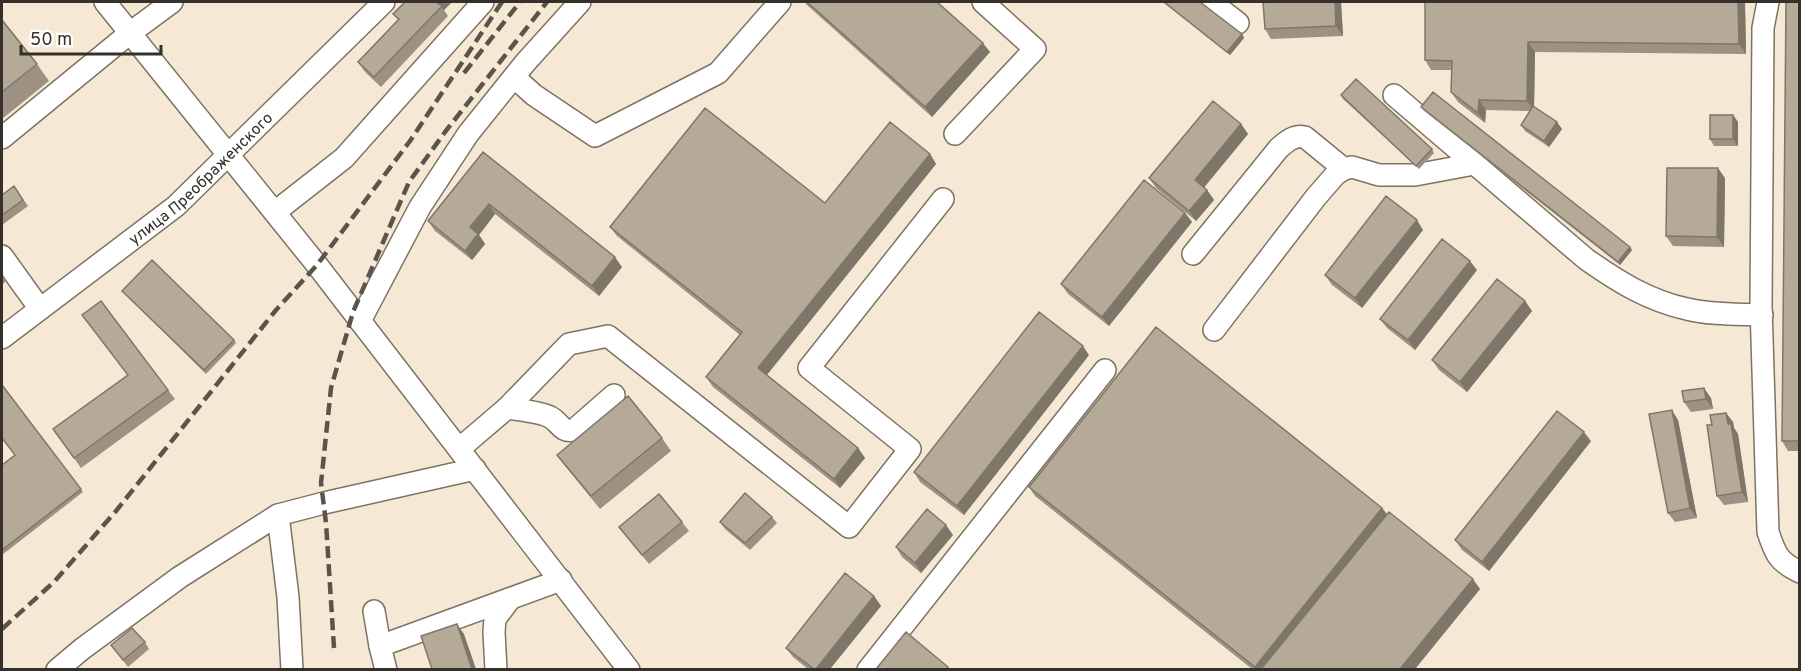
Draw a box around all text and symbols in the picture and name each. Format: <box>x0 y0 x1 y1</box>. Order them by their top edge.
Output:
scale bar <box>21 18 160 56</box>
text: 50 m <box>30 29 72 52</box>
street label: улица Преображенского <box>125 109 278 250</box>

